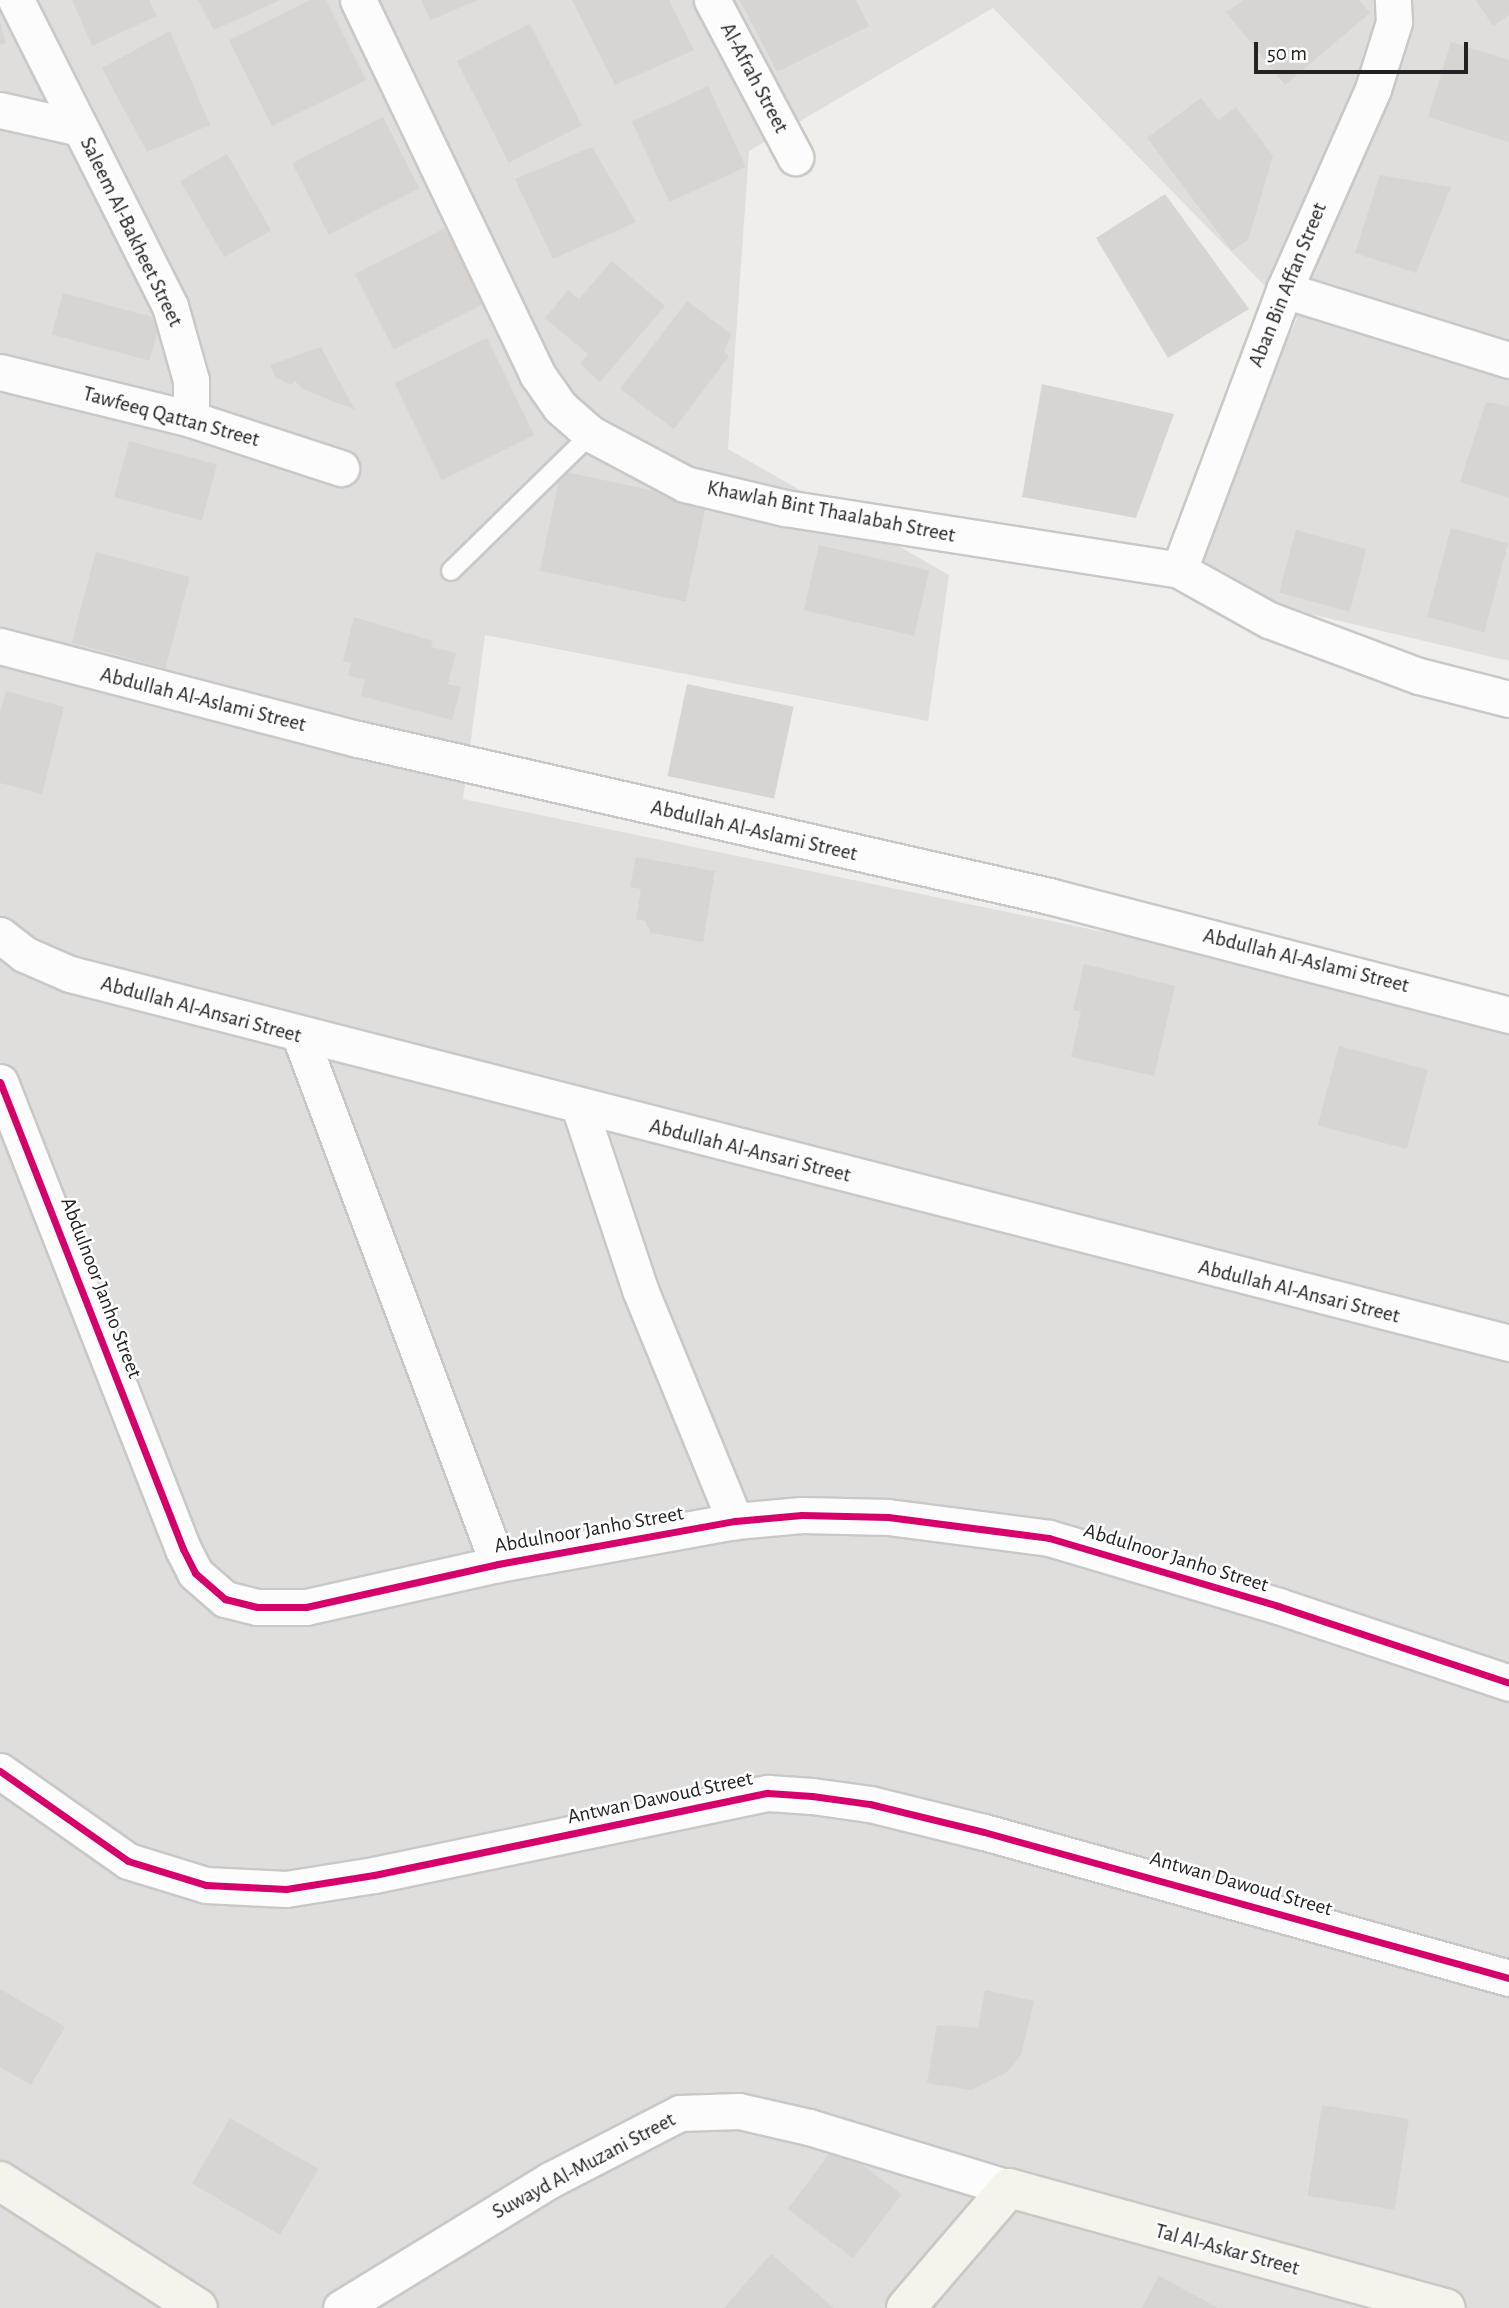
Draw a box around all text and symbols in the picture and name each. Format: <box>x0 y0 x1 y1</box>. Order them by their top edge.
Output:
street label: Al-Afrah Street <box>714 19 794 137</box>
scale bar <box>1257 28 1470 72</box>
text: 50 m <box>1267 43 1307 64</box>
street label: Saleem Al-Bakheet Street <box>74 133 188 331</box>
street label: Aban Bin Affan Street <box>1243 199 1333 371</box>
street label: Tawfeeq Qattan Street <box>80 381 262 453</box>
street label: Khawlah Bint Thaalabah Street <box>705 476 957 548</box>
street label: Abdullah Al-Aslami Street <box>98 662 308 738</box>
street label: Abdullah Al-Aslami Street <box>648 795 860 867</box>
street label: Abdullah Al-Aslami Street <box>1201 923 1411 999</box>
street label: Abdullah Al-Ansari Street <box>98 971 304 1049</box>
street label: Abdullah Al-Ansari Street <box>647 1114 853 1188</box>
street label: Abdulnoor Janho Street <box>55 1194 147 1382</box>
street label: Abdullah Al-Ansari Street <box>1196 1255 1402 1329</box>
street label: Abdulnoor Janho Street <box>492 1501 686 1559</box>
street label: Abdulnoor Janho Street <box>1081 1518 1271 1598</box>
street label: Antwan Dawoud Street <box>565 1766 755 1830</box>
street label: Antwan Dawoud Street <box>1147 1846 1335 1922</box>
street label: Suwayd Al-Muzani Street <box>488 2107 680 2225</box>
street label: Tal Al-Askar Street <box>1152 2219 1302 2281</box>

